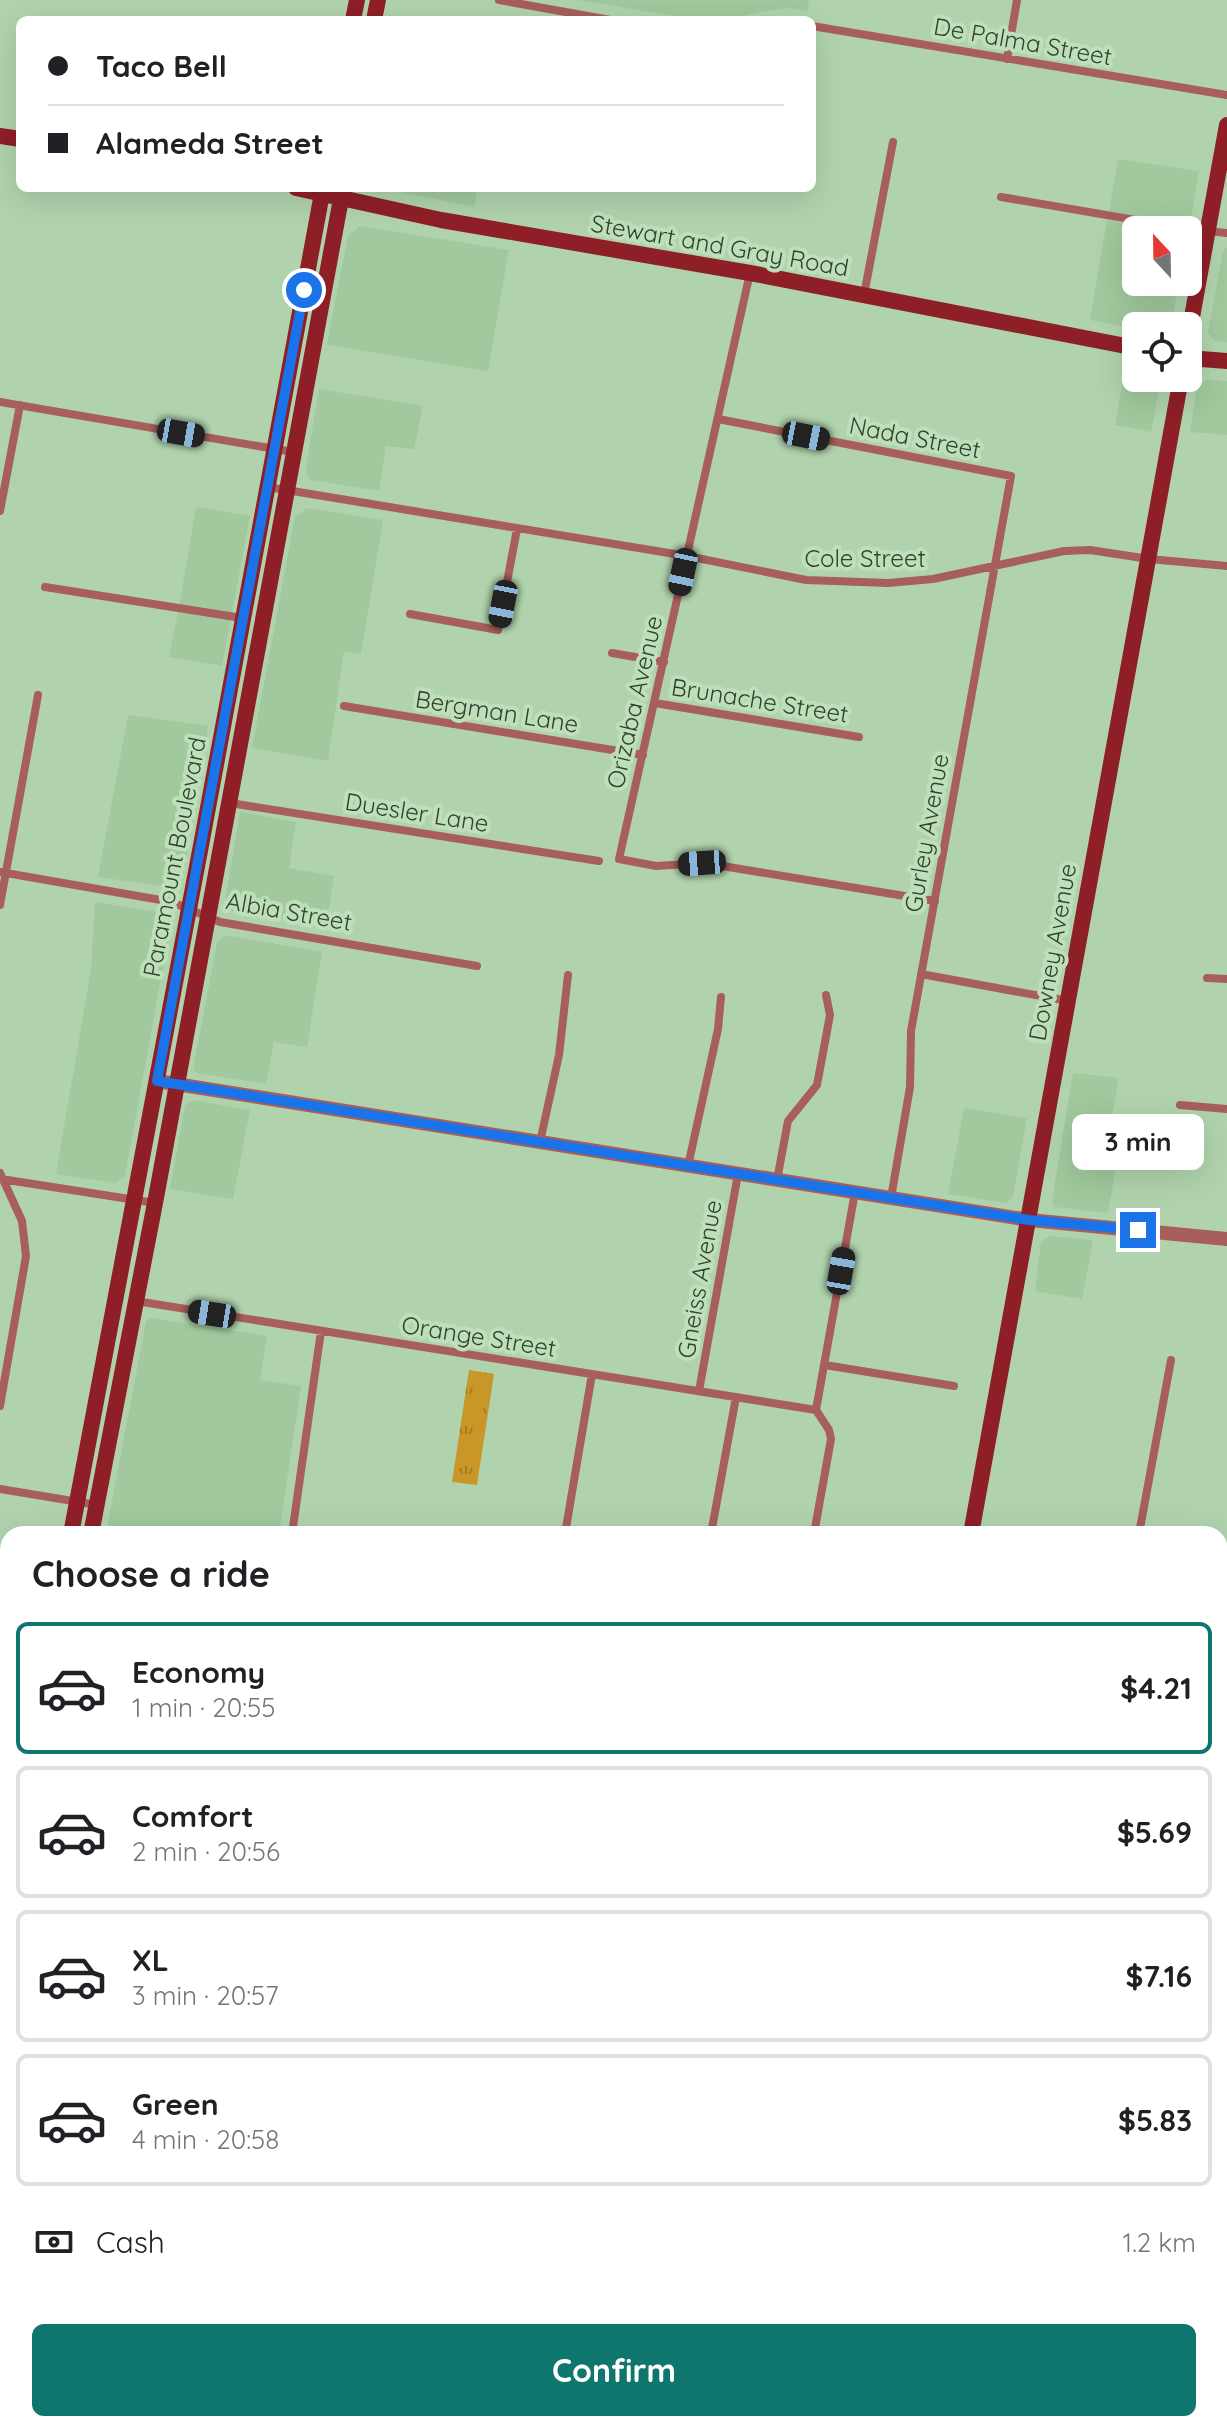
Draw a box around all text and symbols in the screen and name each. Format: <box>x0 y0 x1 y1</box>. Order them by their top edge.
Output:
street label: De Palma Street <box>932 11 1114 71</box>
text: Taco Bell <box>96 47 227 85</box>
text: Alameda Street <box>96 124 324 162</box>
street label: Stewart and Gray Road <box>589 208 851 282</box>
north arrow <box>1122 216 1202 296</box>
map controls <box>1122 216 1202 392</box>
route start <box>286 272 322 308</box>
button: locate <box>1122 312 1202 392</box>
street label: Nada Street <box>847 410 983 464</box>
car <box>155 417 207 449</box>
car <box>780 420 832 452</box>
street label: Cole Street <box>804 543 926 573</box>
car <box>666 546 700 598</box>
car <box>487 578 519 630</box>
street label: Orizaba Avenue <box>600 613 668 791</box>
street label: Brunache Street <box>669 671 851 729</box>
street label: Bergman Lane <box>413 683 581 739</box>
street label: Paramount Boulevard <box>136 735 212 979</box>
street label: Gurley Avenue <box>897 751 955 915</box>
street label: Duesler Lane <box>343 786 491 838</box>
car <box>677 849 727 877</box>
street label: Downey Avenue <box>1022 861 1082 1043</box>
street label: Albia Street <box>224 885 354 937</box>
callout: 3 min <box>1072 1114 1204 1170</box>
text: 3 min <box>1105 1125 1171 1158</box>
street label: Gneiss Avenue <box>670 1197 728 1361</box>
route end <box>1120 1212 1156 1248</box>
car <box>825 1245 857 1297</box>
car <box>186 1298 238 1330</box>
street label: Orange Street <box>400 1309 558 1363</box>
text: Choose a ride <box>32 1551 270 1596</box>
icon: car <box>36 1652 108 1724</box>
text: Economy <box>132 1653 265 1691</box>
text: $4.21 <box>1120 1669 1192 1707</box>
text: 1 min · 20:55 <box>132 1691 275 1724</box>
icon: car <box>36 1796 108 1868</box>
text: Comfort <box>132 1797 253 1835</box>
text: $5.69 <box>1117 1813 1192 1851</box>
text: 2 min · 20:56 <box>132 1835 280 1868</box>
icon: car <box>36 1940 108 2012</box>
text: XL <box>132 1941 169 1979</box>
text: $7.16 <box>1125 1957 1192 1995</box>
text: 3 min · 20:57 <box>132 1979 279 2012</box>
icon: car <box>36 2084 108 2156</box>
text: Green <box>132 2085 219 2123</box>
text: $5.83 <box>1118 2101 1192 2139</box>
text: 4 min · 20:58 <box>132 2123 279 2156</box>
icon: cash <box>32 2220 76 2264</box>
text: Cash <box>96 2223 165 2261</box>
text: 1.2 km <box>1123 2226 1196 2259</box>
button: Confirm <box>32 2324 1196 2416</box>

